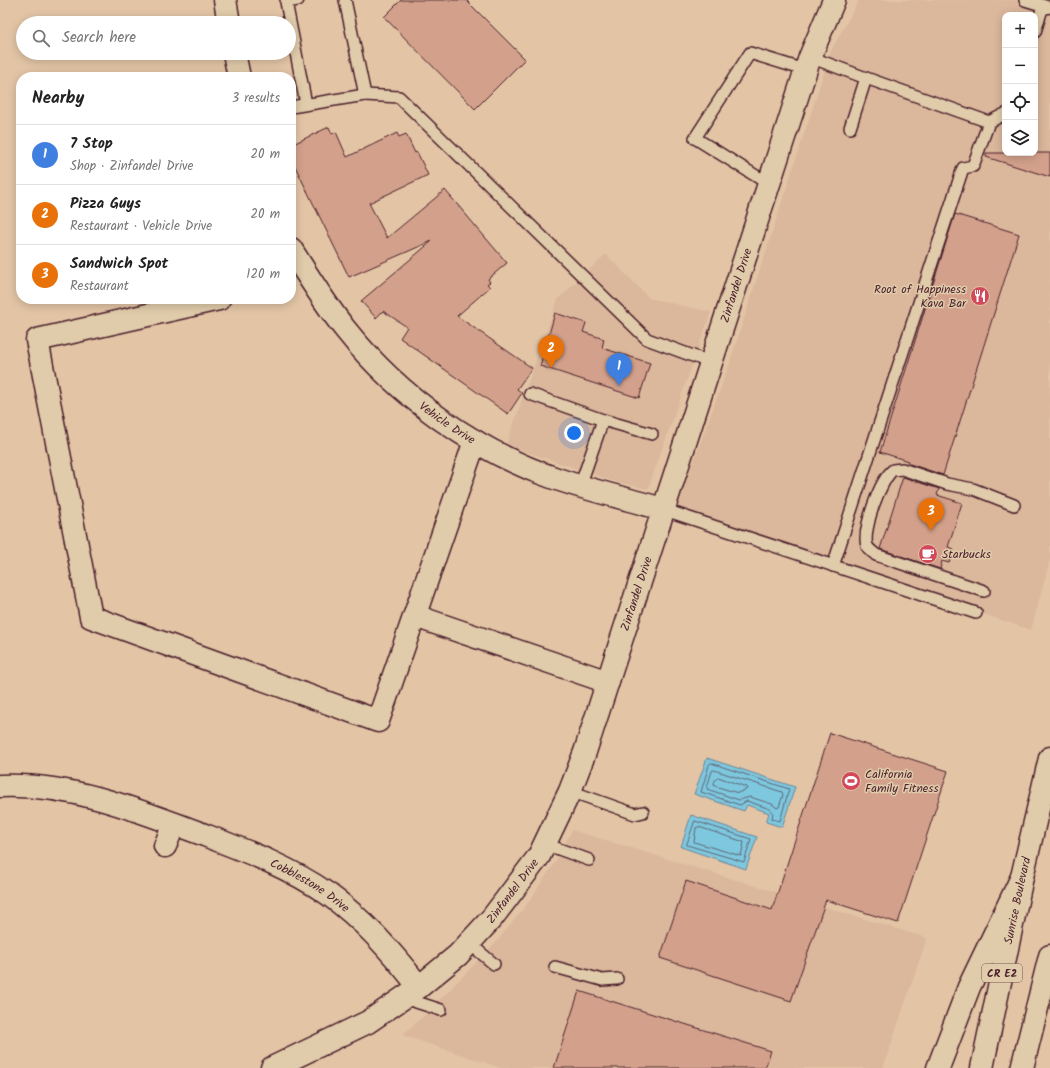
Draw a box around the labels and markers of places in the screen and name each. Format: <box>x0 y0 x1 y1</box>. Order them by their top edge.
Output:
place label: Root of Happiness Kava Bar <box>874 280 967 313</box>
restaurant icon: Root of Happiness Kava Bar <box>969 285 991 307</box>
pin: 2 <box>538 335 564 368</box>
pin: 1 <box>606 353 632 386</box>
pin: 3 <box>918 498 944 531</box>
cafe icon: Starbucks <box>917 543 939 565</box>
place label: Starbucks <box>942 545 991 564</box>
place label: California Family Fitness <box>865 765 939 798</box>
sports icon: California Family Fitness <box>840 770 862 792</box>

